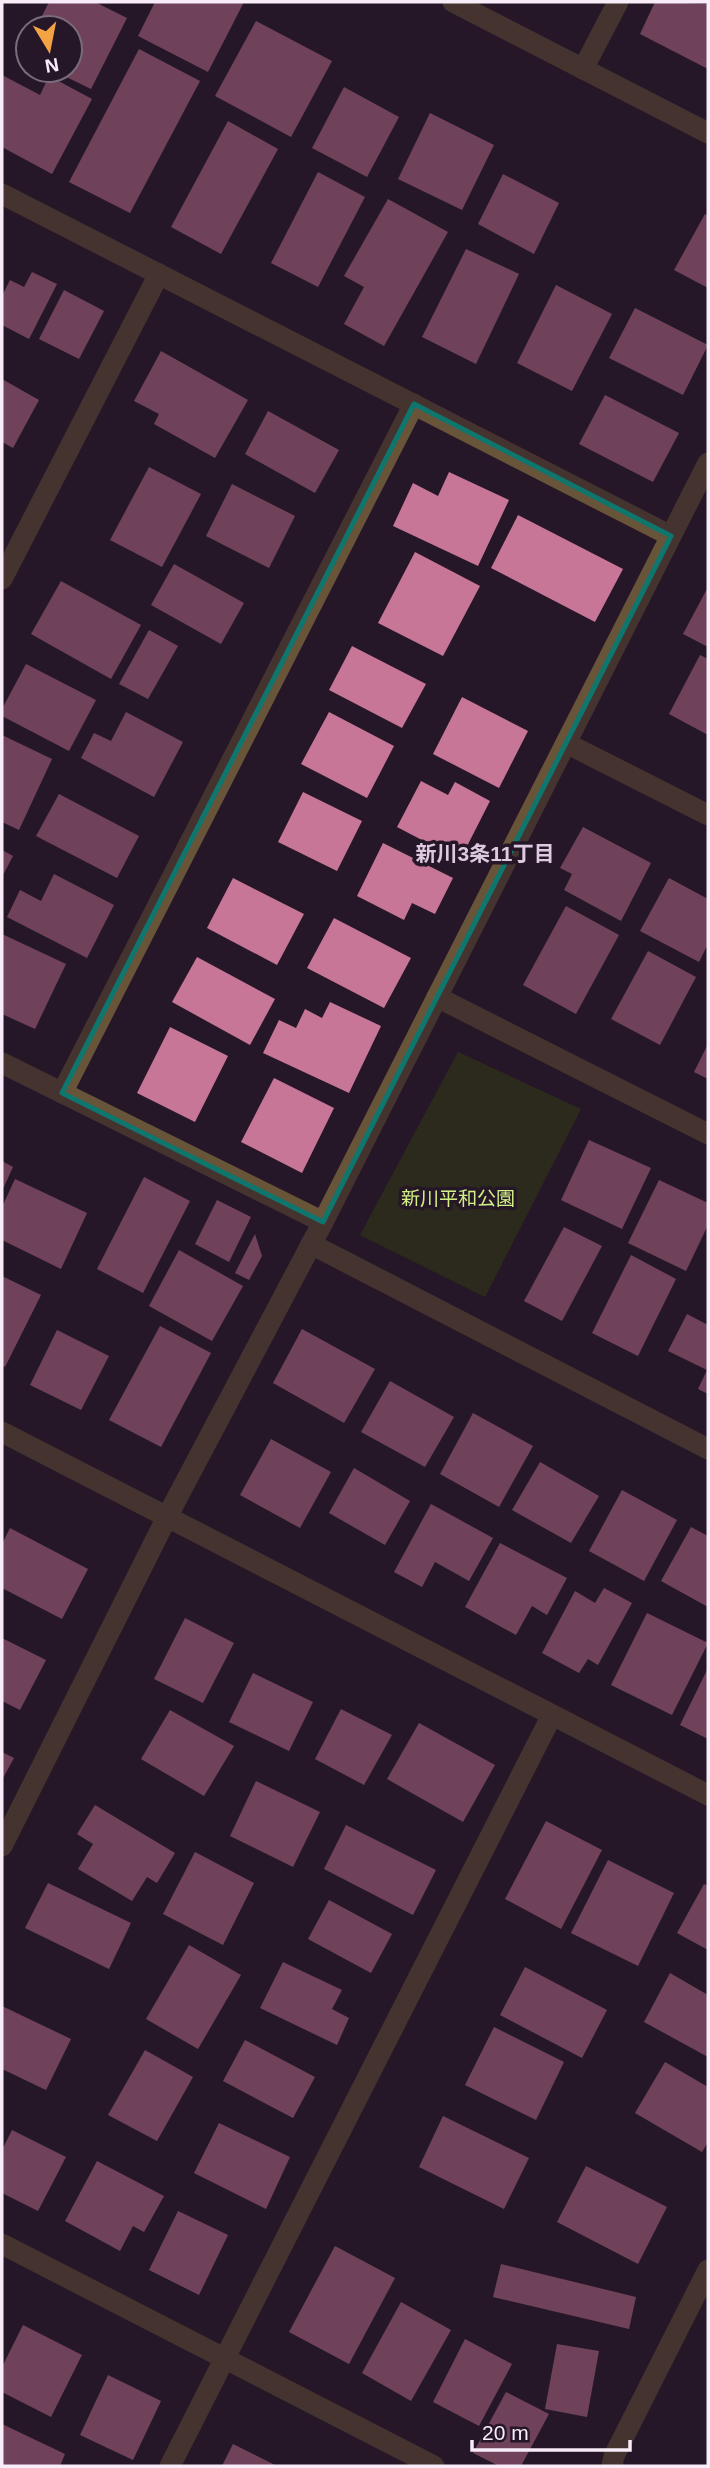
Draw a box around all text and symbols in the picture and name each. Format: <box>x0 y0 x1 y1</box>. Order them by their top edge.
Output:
north arrow <box>14 14 84 84</box>
text: N <box>43 54 60 77</box>
district label: 新川3条11丁目 <box>416 842 554 865</box>
park label: 新川平和公園 <box>401 1188 515 1209</box>
scale bar <box>472 2408 630 2452</box>
text: 20 m <box>482 2421 529 2444</box>

